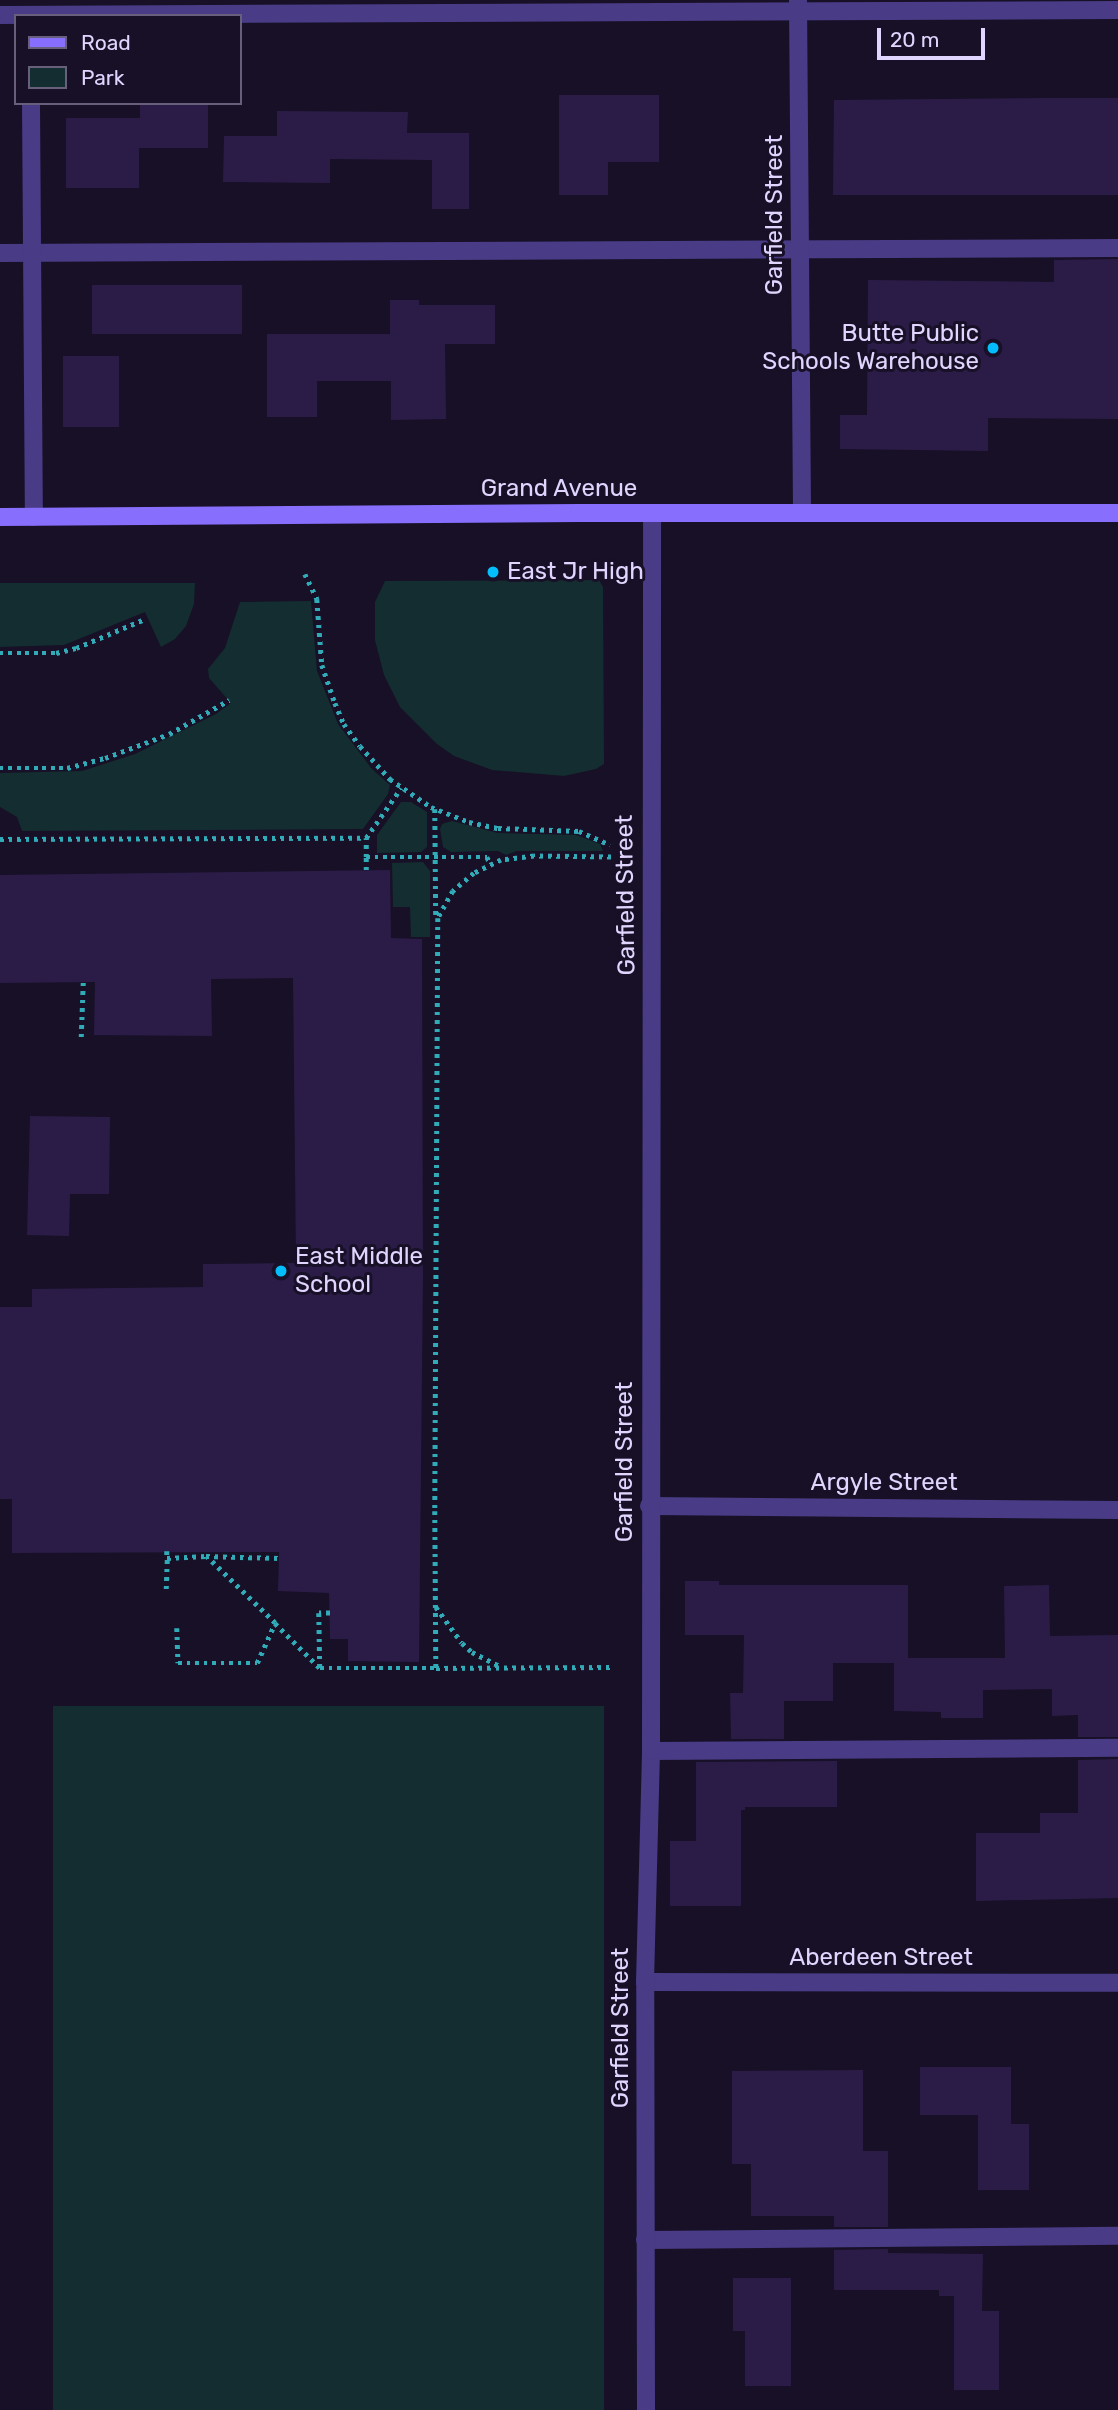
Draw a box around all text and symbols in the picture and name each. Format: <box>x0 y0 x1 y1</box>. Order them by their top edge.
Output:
legend <box>14 14 242 105</box>
scale bar <box>880 14 988 58</box>
text: 20 m <box>890 27 939 52</box>
text: Road <box>81 30 131 55</box>
text: Park <box>81 65 125 90</box>
street label: Garfield Street <box>761 135 789 295</box>
place label: Butte Public Schools Warehouse <box>762 320 979 376</box>
marker: Butte Public Schools Warehouse <box>985 340 1001 356</box>
street label: Grand Avenue <box>480 475 638 503</box>
place label: East Jr High <box>507 558 644 586</box>
marker: East Jr High <box>485 564 501 580</box>
street label: Garfield Street <box>610 814 642 976</box>
place label: East Middle School <box>295 1243 423 1299</box>
marker: East Middle School <box>273 1263 289 1279</box>
street label: Garfield Street <box>611 1382 639 1542</box>
street label: Argyle Street <box>810 1469 958 1497</box>
street label: Aberdeen Street <box>789 1944 973 1972</box>
street label: Garfield Street <box>607 1948 635 2108</box>

